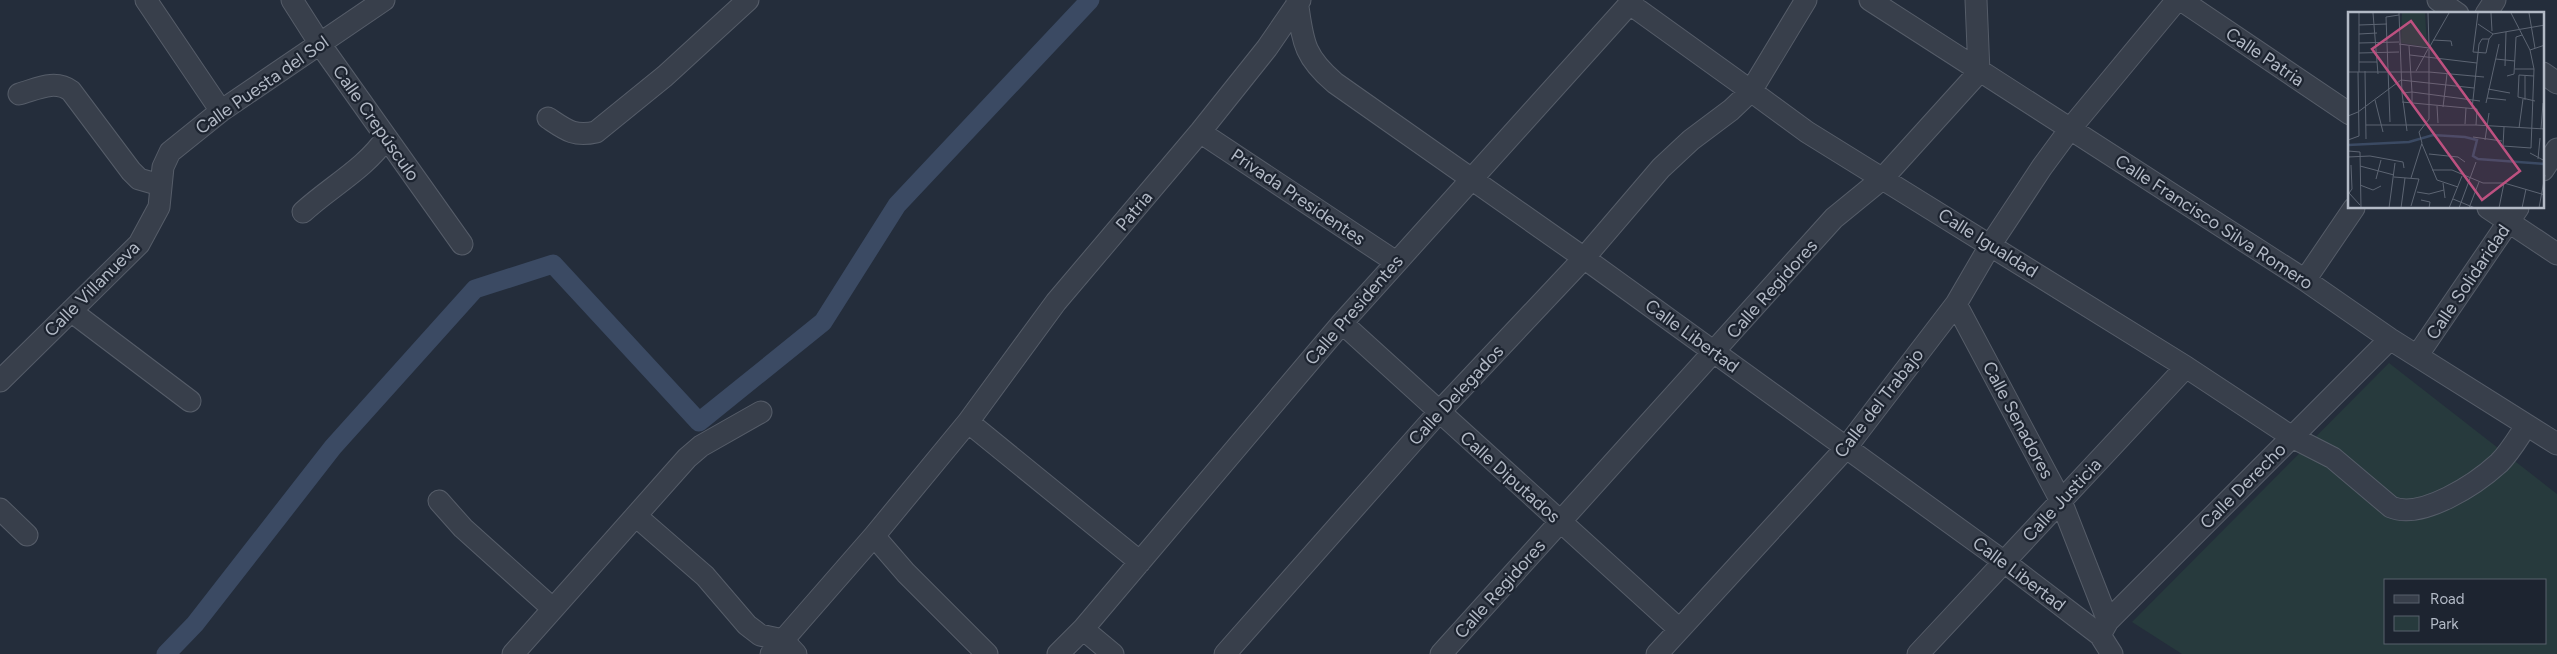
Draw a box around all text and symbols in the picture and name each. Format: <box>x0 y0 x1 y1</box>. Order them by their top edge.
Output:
inset map <box>2348 12 2544 209</box>
street label: Calle Patria <box>2222 23 2308 91</box>
street label: Calle Puesta del Sol <box>191 31 333 139</box>
street label: Calle Crepúsculo <box>328 61 424 185</box>
street label: Privada Presidentes <box>1227 144 1369 250</box>
street label: Calle Francisco Silva Romero <box>2111 150 2317 294</box>
street label: Patria <box>1111 186 1157 236</box>
street label: Calle Igualdad <box>1934 204 2042 282</box>
street label: Calle Solidaridad <box>2421 220 2515 344</box>
street label: Calle Regidores <box>1722 235 1822 343</box>
street label: Calle Villanueva <box>40 237 144 341</box>
street label: Calle Presidentes <box>1300 250 1408 370</box>
street label: Calle Libertad <box>1641 295 1743 377</box>
street label: Calle Delegados <box>1404 340 1508 450</box>
street label: Calle del Trabajo <box>1830 344 1928 462</box>
street label: Calle Senadores <box>1978 358 2058 482</box>
street label: Calle Diputados <box>1455 426 1565 528</box>
street label: Calle Derecho <box>2195 438 2291 534</box>
street label: Calle Justicia <box>2018 454 2106 546</box>
street label: Calle Libertad <box>1968 532 2070 616</box>
street label: Calle Regidores <box>1450 535 1550 643</box>
legend <box>2384 579 2547 644</box>
text: Road <box>2430 590 2465 608</box>
text: Park <box>2430 615 2459 633</box>

